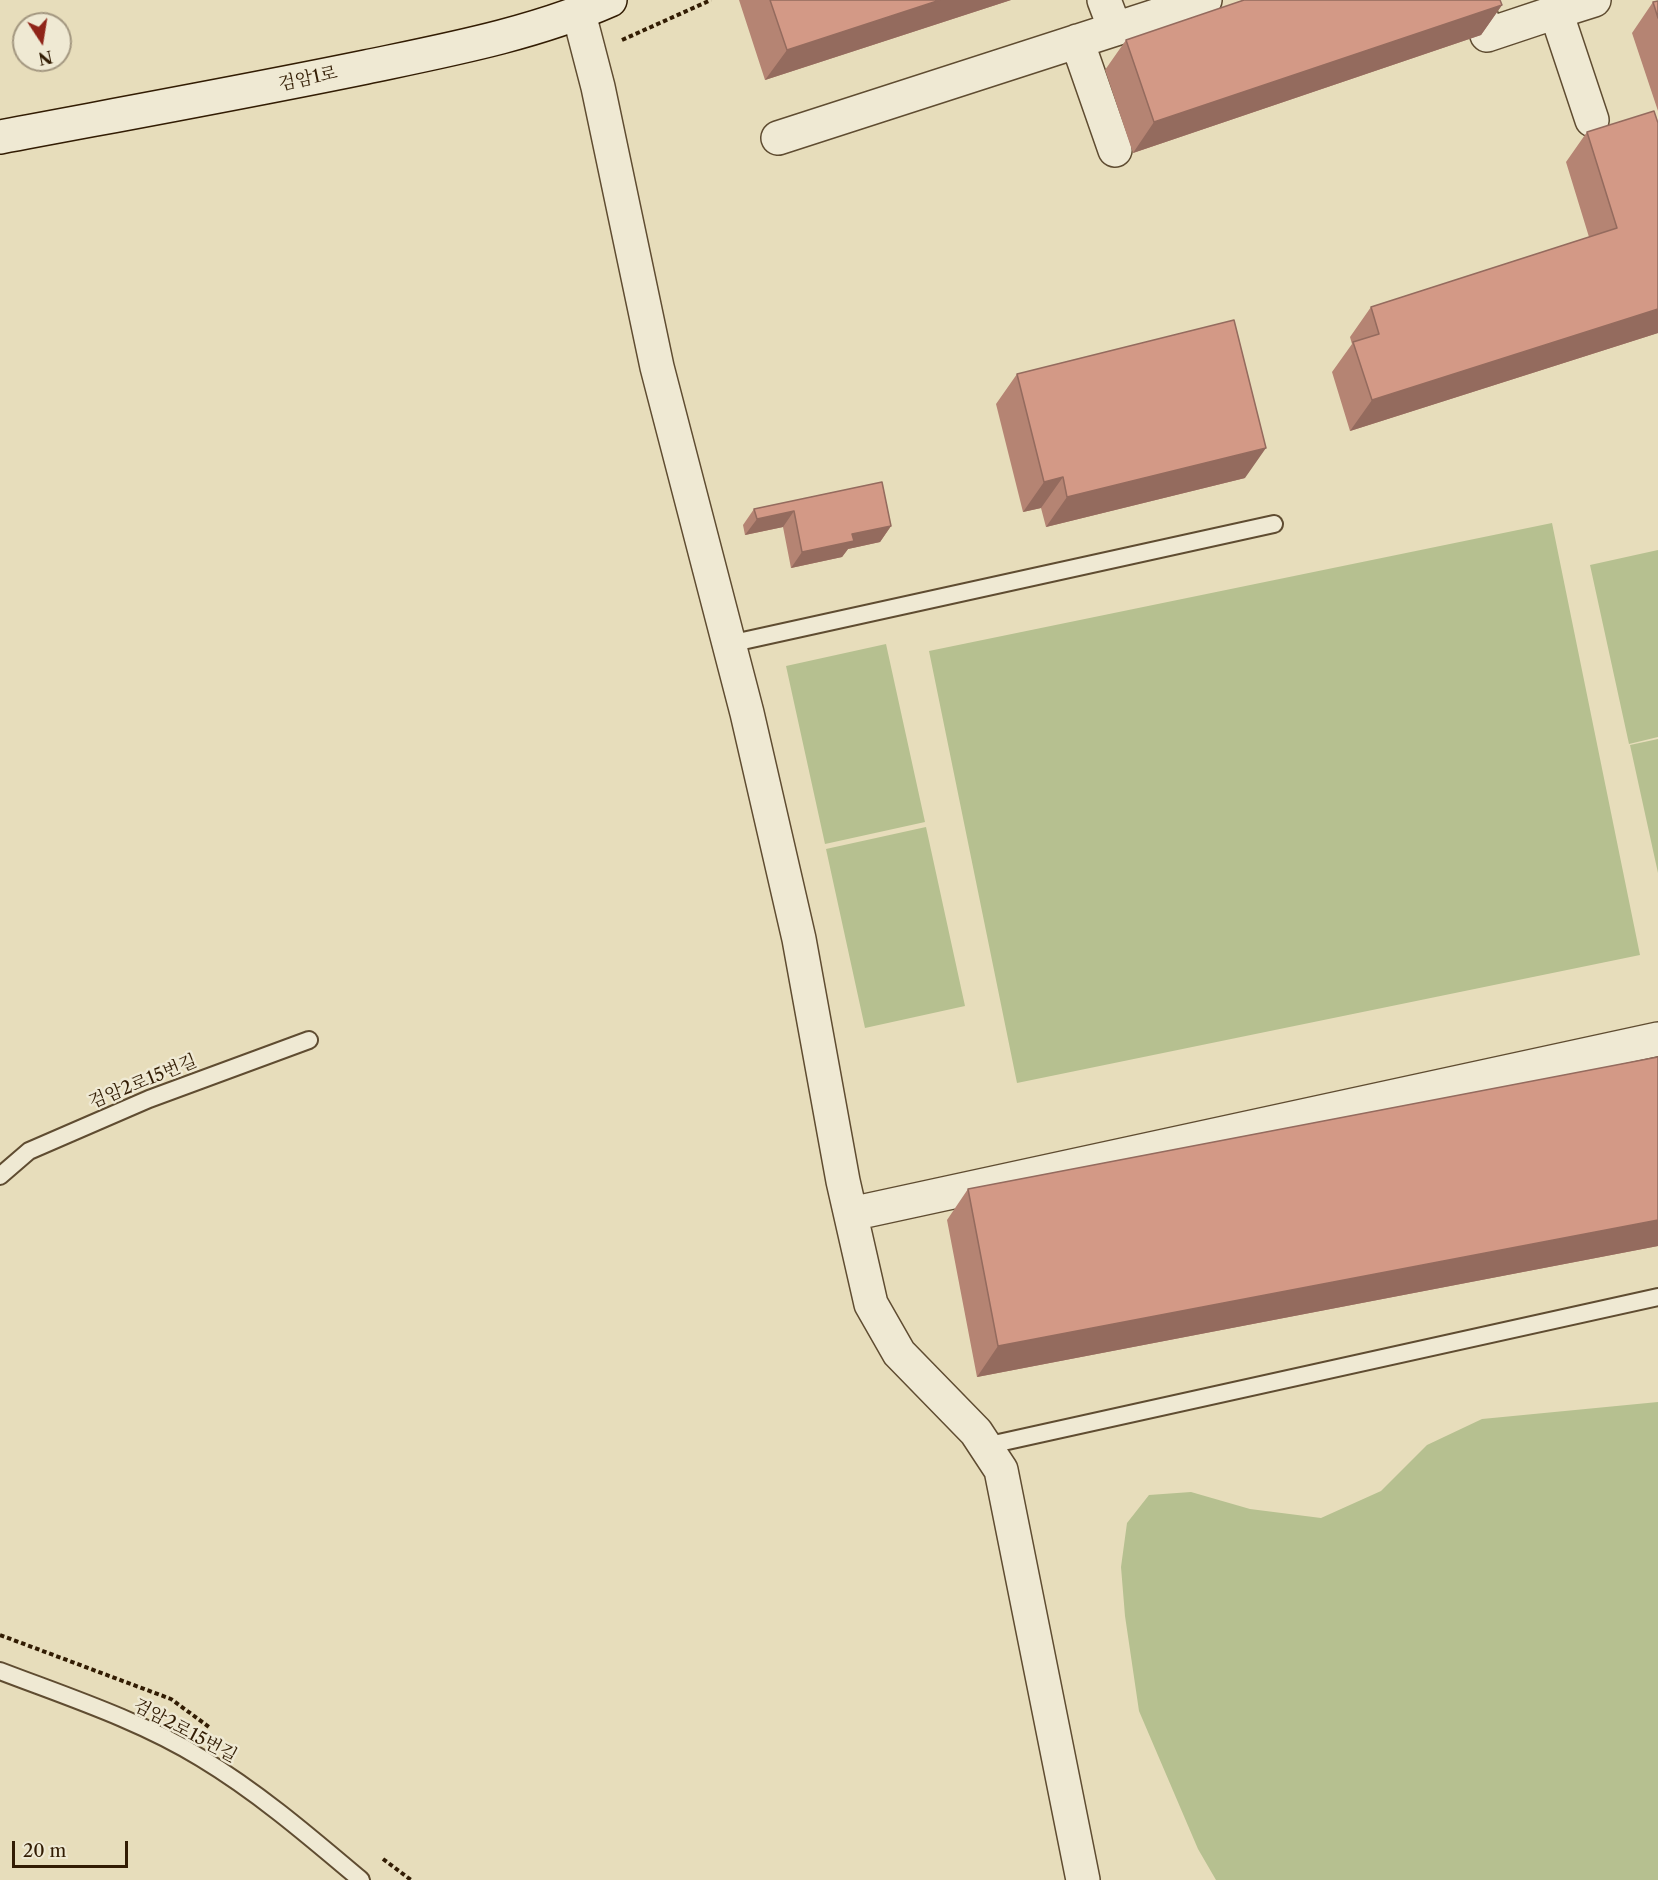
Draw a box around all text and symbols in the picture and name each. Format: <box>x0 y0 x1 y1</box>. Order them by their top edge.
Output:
north arrow <box>12 12 72 72</box>
text: N <box>36 46 54 69</box>
street label: 검암1로 <box>277 62 339 96</box>
street label: 검암2로15번길 <box>86 1051 200 1113</box>
street label: 검암2로15번길 <box>129 1695 241 1767</box>
scale bar <box>15 1829 130 1867</box>
text: 20 m <box>23 1840 66 1862</box>

